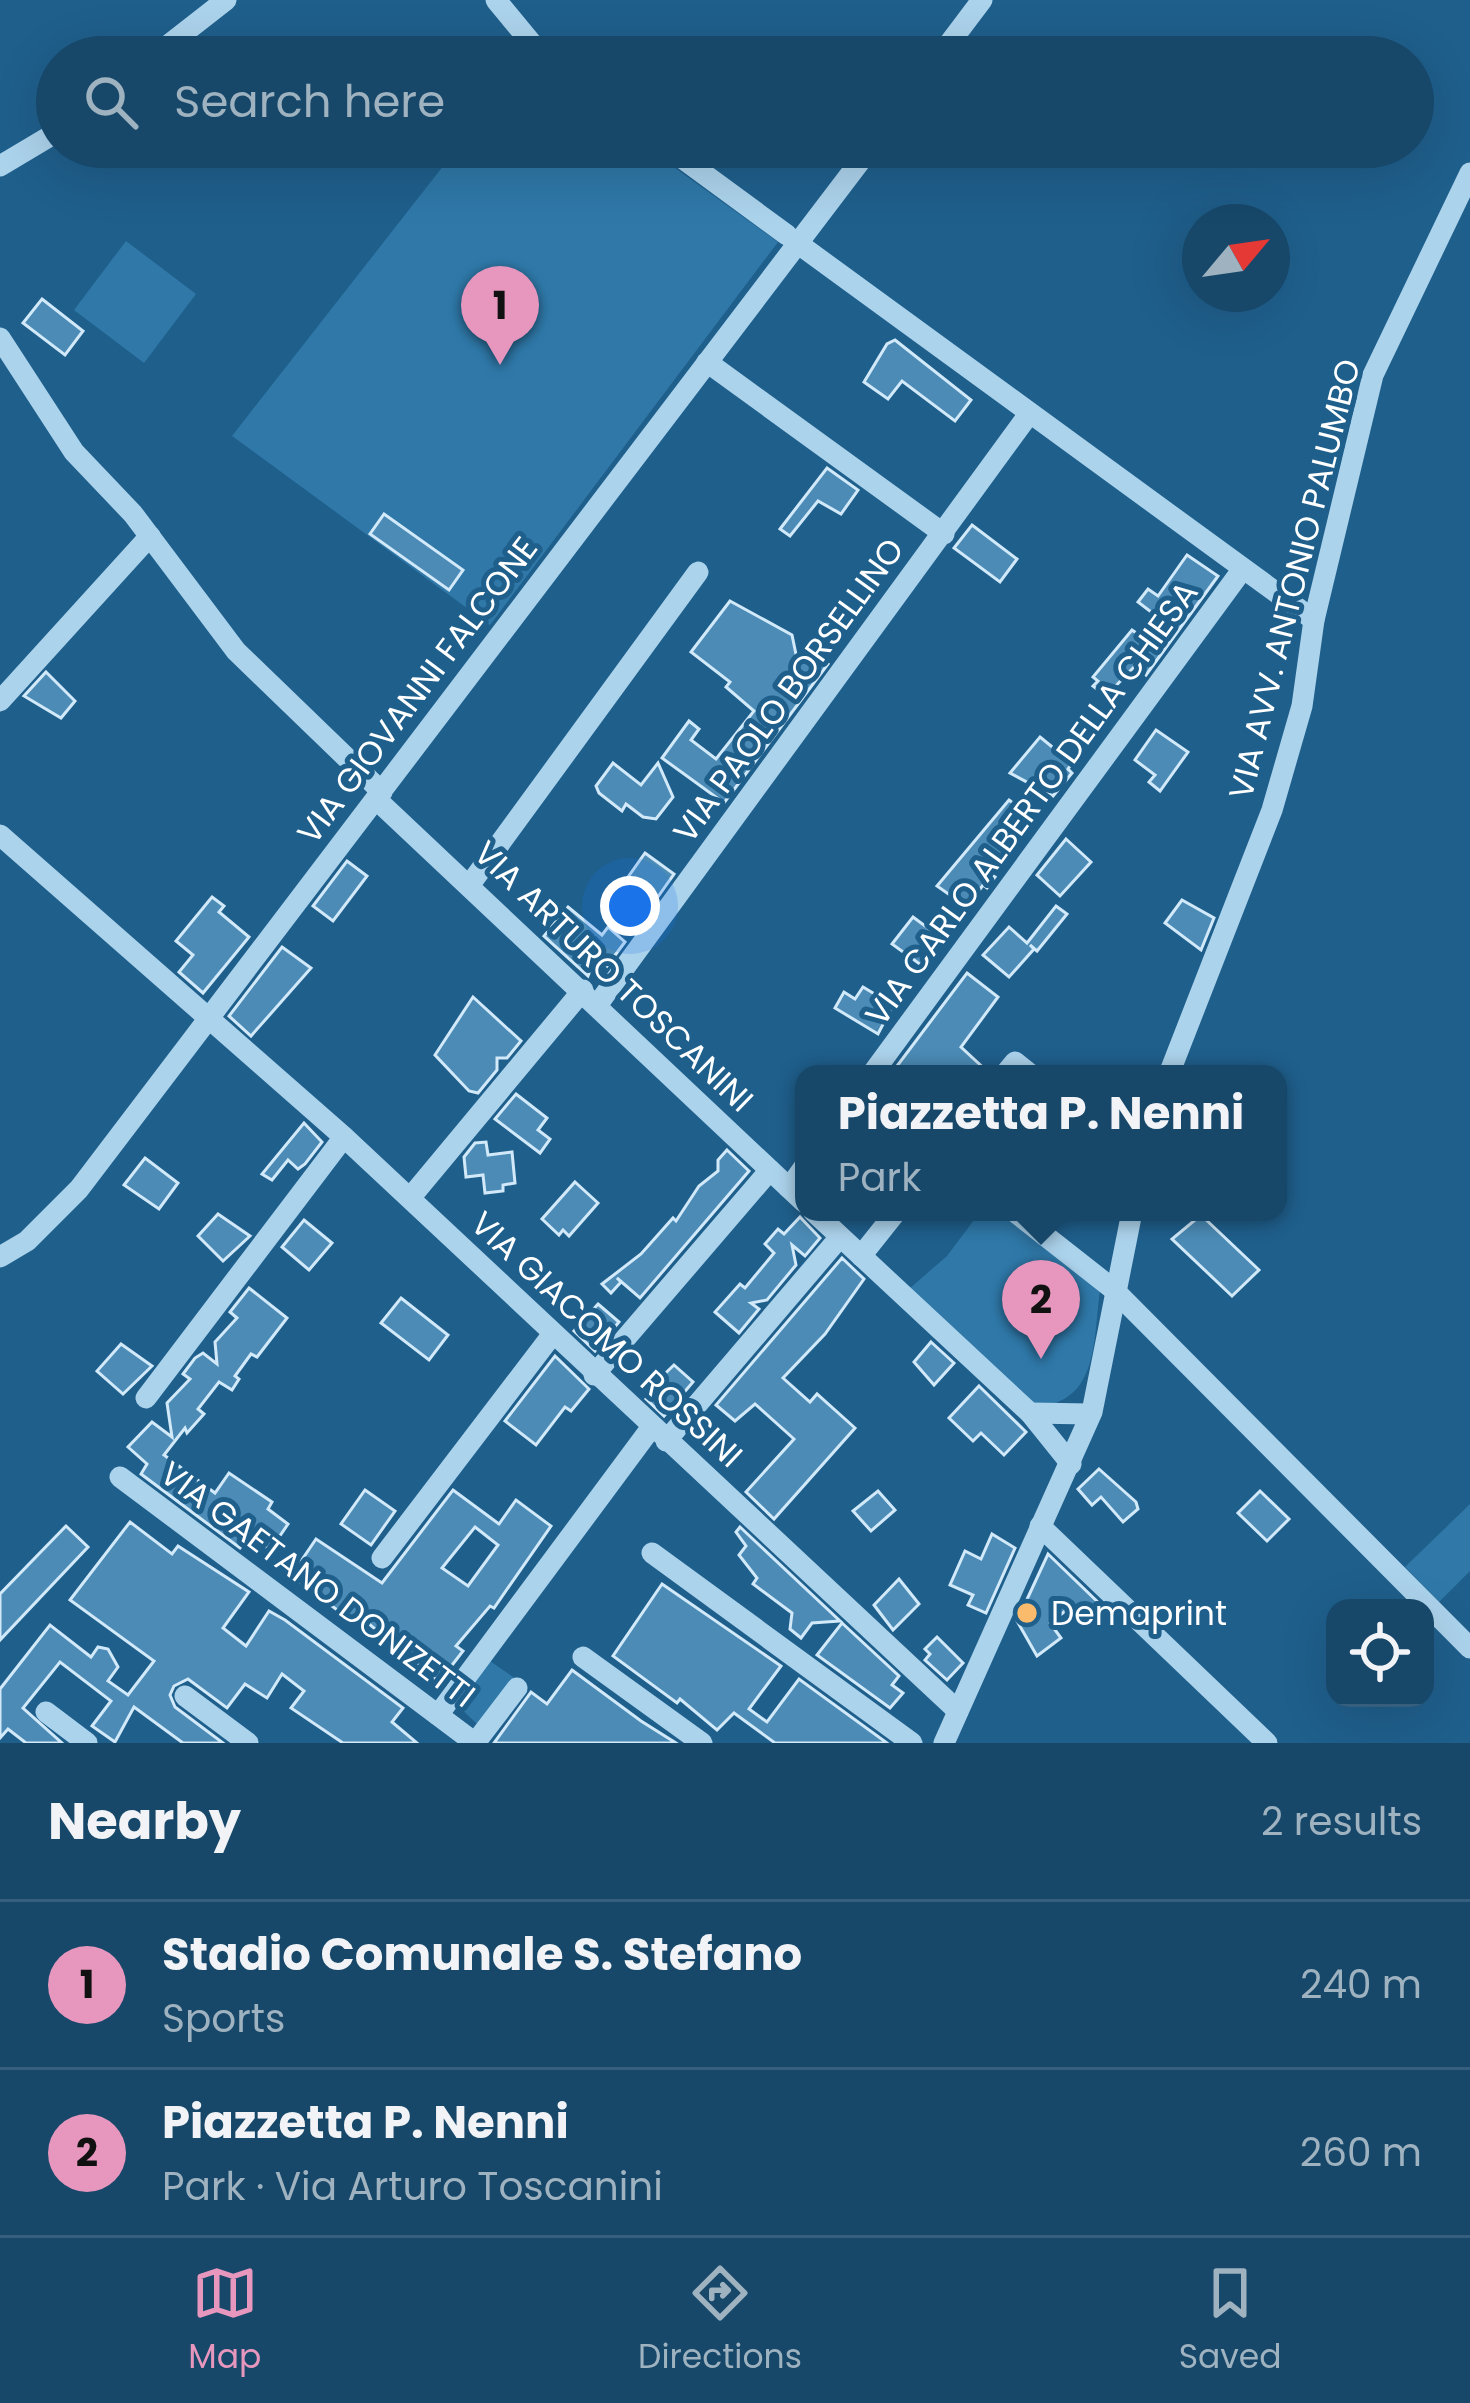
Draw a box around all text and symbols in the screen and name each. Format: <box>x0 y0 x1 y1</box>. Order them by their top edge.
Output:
search box <box>36 36 1434 168</box>
icon: search <box>78 69 144 135</box>
text: Search here <box>174 70 445 133</box>
north arrow <box>1182 204 1290 312</box>
pin: 1 <box>461 266 539 365</box>
street label: VIA AVV. ANTONIO PALUMBO <box>1217 354 1372 804</box>
street label: VIA GIOVANNI FALCONE <box>286 527 549 854</box>
street label: VIA PAOLO BORSELLINO <box>662 528 915 852</box>
street label: VIA CARLO ALBERTO DELLA CHIESA <box>854 571 1209 1035</box>
street label: VIA ARTURO TOSCANINI <box>463 830 764 1123</box>
your location <box>600 876 660 936</box>
popup <box>795 1065 1287 1221</box>
text: Piazzetta P. Nenni <box>838 1082 1244 1145</box>
text: Park <box>838 1150 921 1205</box>
street label: VIA GIACOMO ROSSINI <box>460 1201 753 1478</box>
pin: 2 <box>1002 1260 1080 1359</box>
street label: VIA GAETANO DONIZETTI <box>150 1450 485 1719</box>
place label: Demaprint <box>1051 1590 1227 1637</box>
map controls <box>1326 1599 1434 1707</box>
button: locate <box>1326 1599 1434 1707</box>
marker: Demaprint <box>1014 1600 1040 1626</box>
text: Nearby <box>48 1785 241 1857</box>
text: 2 results <box>1261 1794 1422 1849</box>
text: Stadio Comunale S. Stefano <box>162 1923 802 1986</box>
text: 1 <box>80 1957 94 2012</box>
text: 240 m <box>1300 1957 1422 2012</box>
text: Sports <box>162 1991 285 2046</box>
text: Piazzetta P. Nenni <box>162 2091 569 2154</box>
text: 2 <box>76 2125 98 2180</box>
text: 260 m <box>1300 2125 1422 2180</box>
text: Park · Via Arturo Toscanini <box>162 2159 663 2214</box>
tab: Map <box>188 2260 261 2382</box>
tab: Directions <box>638 2260 802 2382</box>
tab: Saved <box>1179 2260 1282 2382</box>

